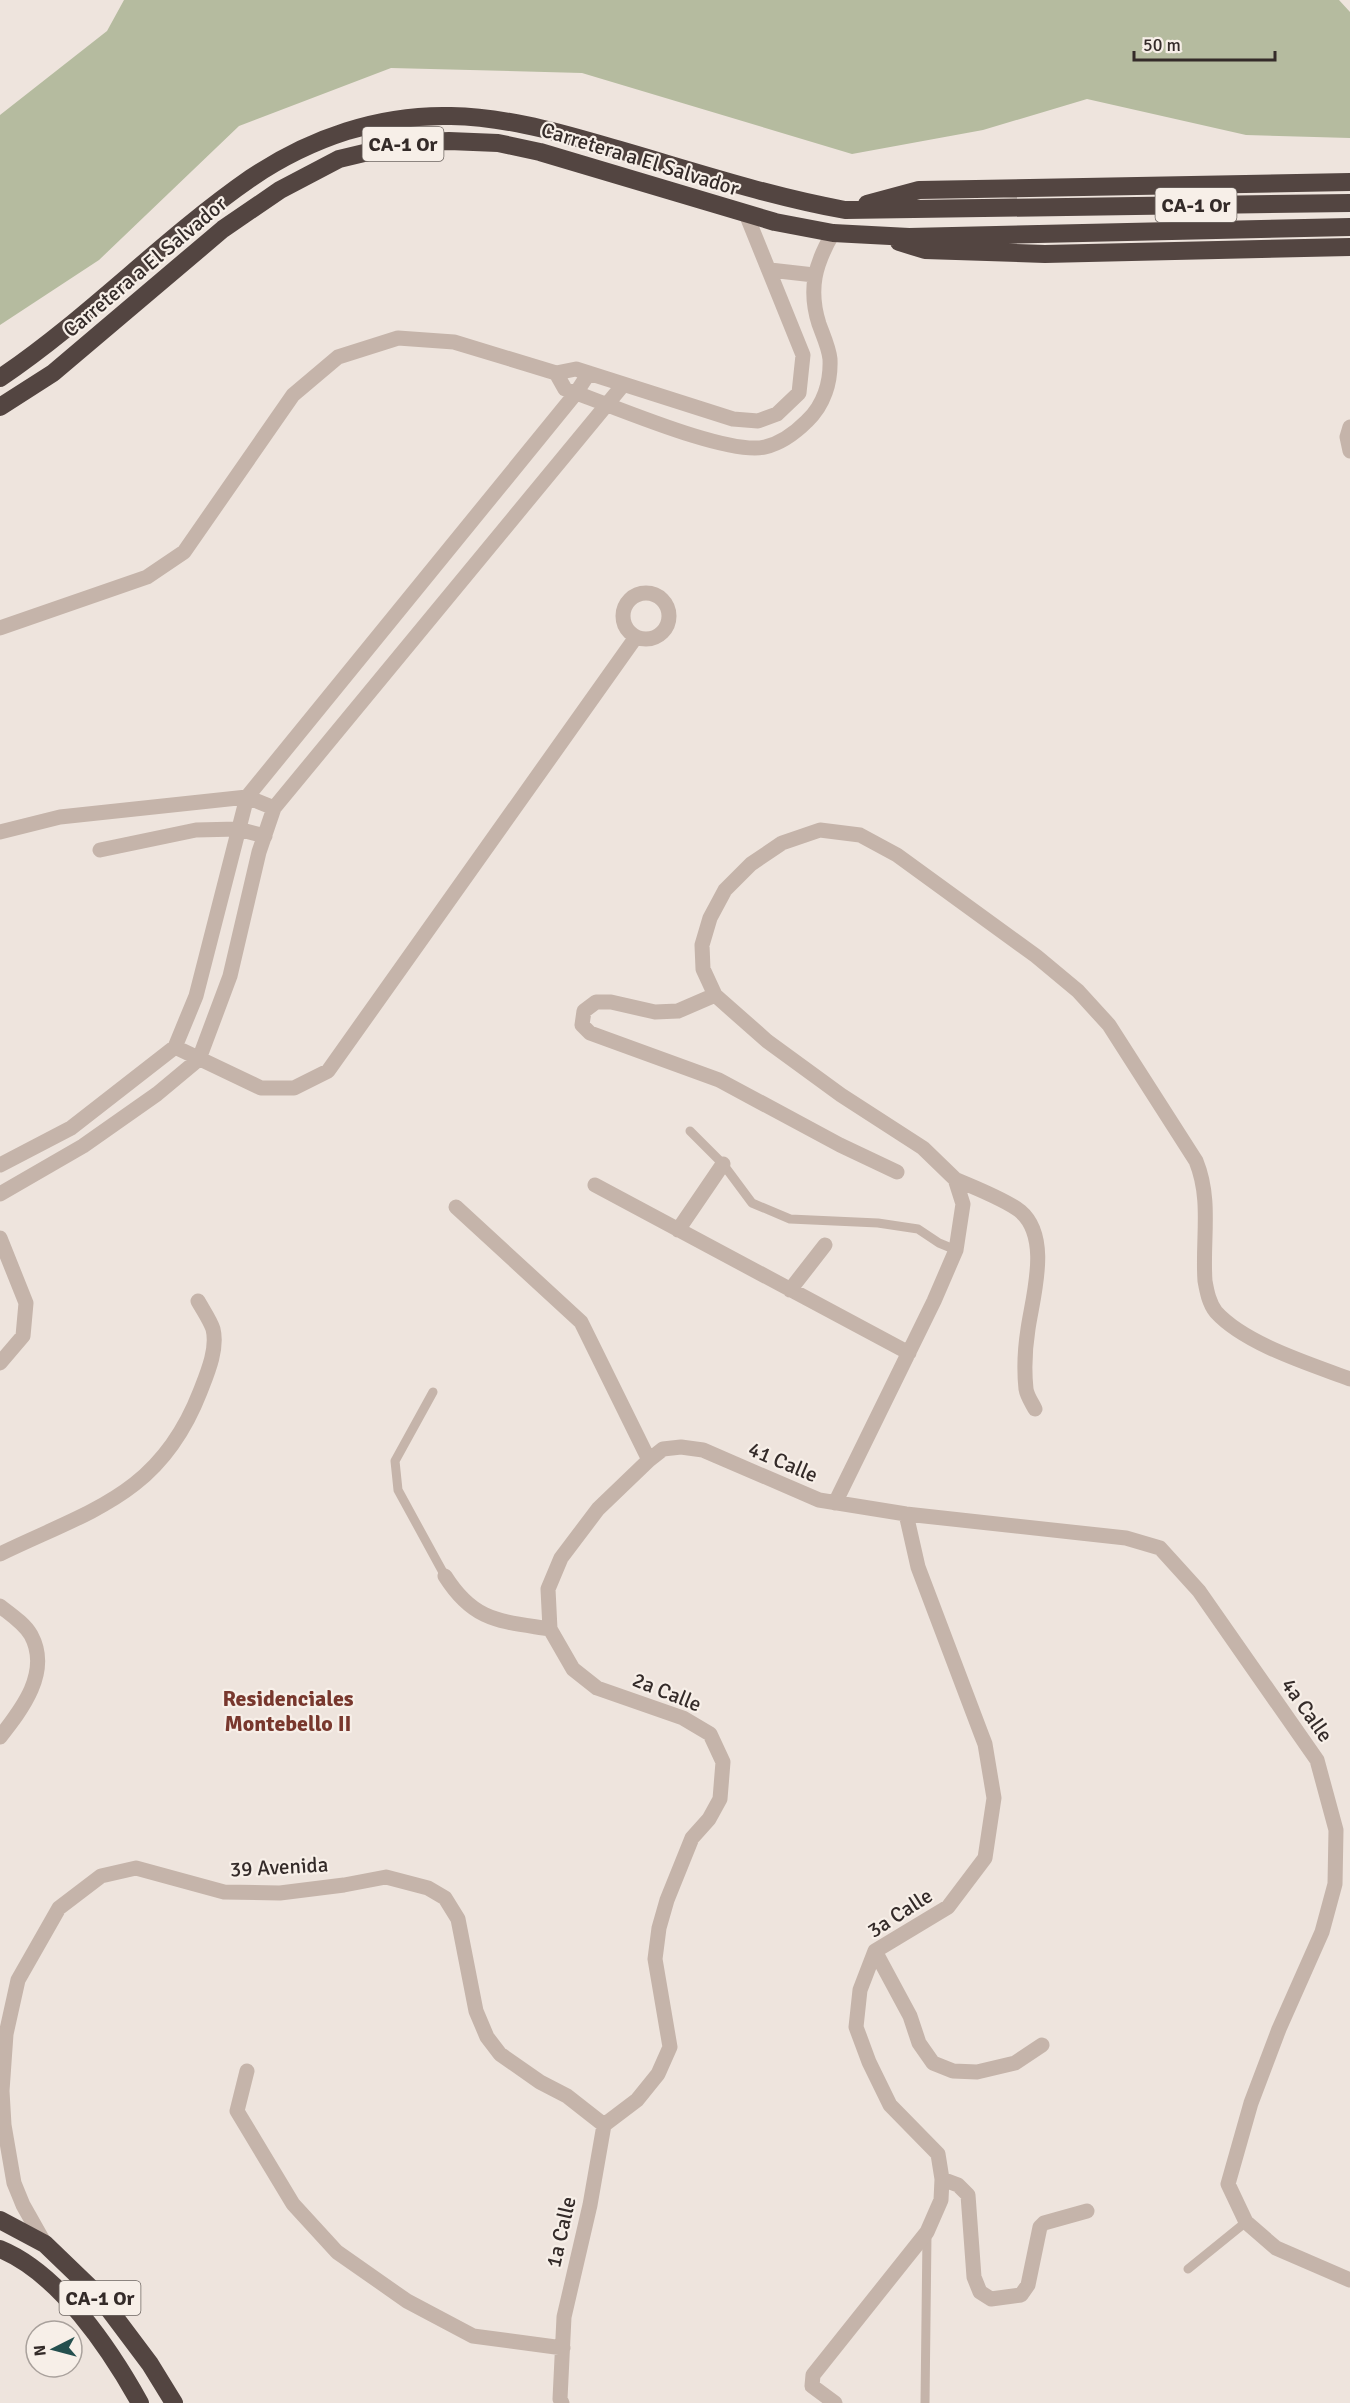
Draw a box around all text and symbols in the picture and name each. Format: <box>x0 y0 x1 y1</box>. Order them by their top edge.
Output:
scale bar <box>1134 24 1275 62</box>
text: 50 m <box>1143 34 1181 56</box>
street label: Carretera a El Salvador <box>538 117 742 202</box>
road number: CA-1 Or <box>362 127 444 161</box>
road number: CA-1 Or <box>1156 188 1236 222</box>
street label: Carretera a El Salvador <box>58 191 232 343</box>
street label: 41 Calle <box>744 1436 822 1488</box>
street label: 2a Calle <box>629 1666 705 1718</box>
street label: 4a Calle <box>1276 1673 1338 1747</box>
district label: Residenciales Montebello II <box>222 1685 354 1737</box>
street label: 39 Avenida <box>229 1851 329 1883</box>
street label: 3a Calle <box>863 1882 937 1944</box>
street label: 1a Calle <box>540 2194 582 2270</box>
road number: CA-1 Or <box>60 2281 140 2315</box>
north arrow <box>24 2319 84 2379</box>
text: N <box>30 2344 51 2357</box>

